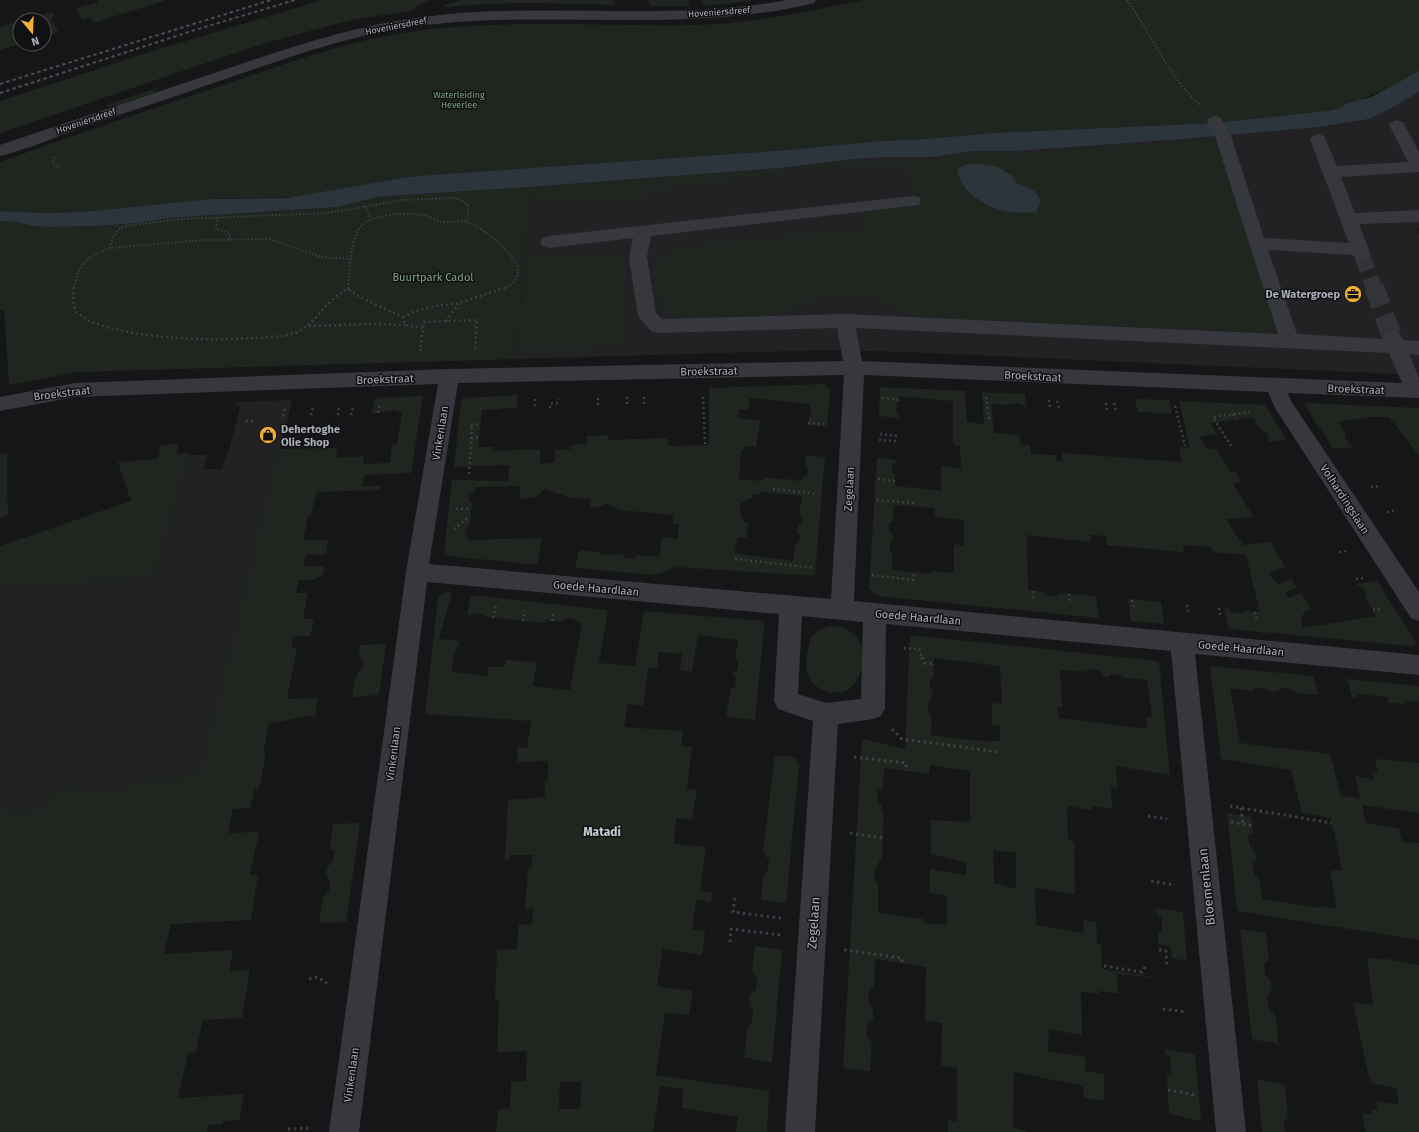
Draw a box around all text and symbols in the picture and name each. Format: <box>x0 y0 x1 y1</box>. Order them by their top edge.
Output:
street label: Hoveniersdreef <box>688 5 751 19</box>
north arrow <box>12 12 52 52</box>
street label: Hoveniersdreef <box>364 15 428 37</box>
text: N <box>30 34 41 48</box>
park label: Waterleiding Heverlee <box>433 90 485 110</box>
street label: Hoveniersdreef <box>55 106 118 136</box>
park label: Buurtpark Cadol <box>392 271 474 284</box>
office icon: De Watergroep <box>1343 284 1363 304</box>
place label: De Watergroep <box>1266 288 1340 301</box>
street label: Broekstraat <box>680 364 738 379</box>
street label: Broekstraat <box>1004 369 1062 384</box>
street label: Broekstraat <box>356 372 414 387</box>
street label: Broekstraat <box>1327 382 1385 397</box>
street label: Broekstraat <box>33 384 91 403</box>
street label: Vinkenlaan <box>430 405 451 461</box>
place label: Dehertoghe Olie Shop <box>281 423 340 449</box>
shop icon: Dehertoghe Olie Shop <box>258 425 278 445</box>
street label: Volhardingslaan <box>1317 462 1372 536</box>
street label: Zegelaan <box>842 466 857 512</box>
street label: Goede Haardlaan <box>552 578 639 599</box>
street label: Goede Haardlaan <box>874 607 961 628</box>
street label: Goede Haardlaan <box>1197 638 1284 659</box>
street label: Vinkenlaan <box>384 726 403 782</box>
district label: Matadi <box>583 825 621 839</box>
street label: Bloemenlaan <box>1195 848 1218 926</box>
street label: Zegelaan <box>804 896 823 950</box>
street label: Vinkenlaan <box>341 1047 362 1103</box>

